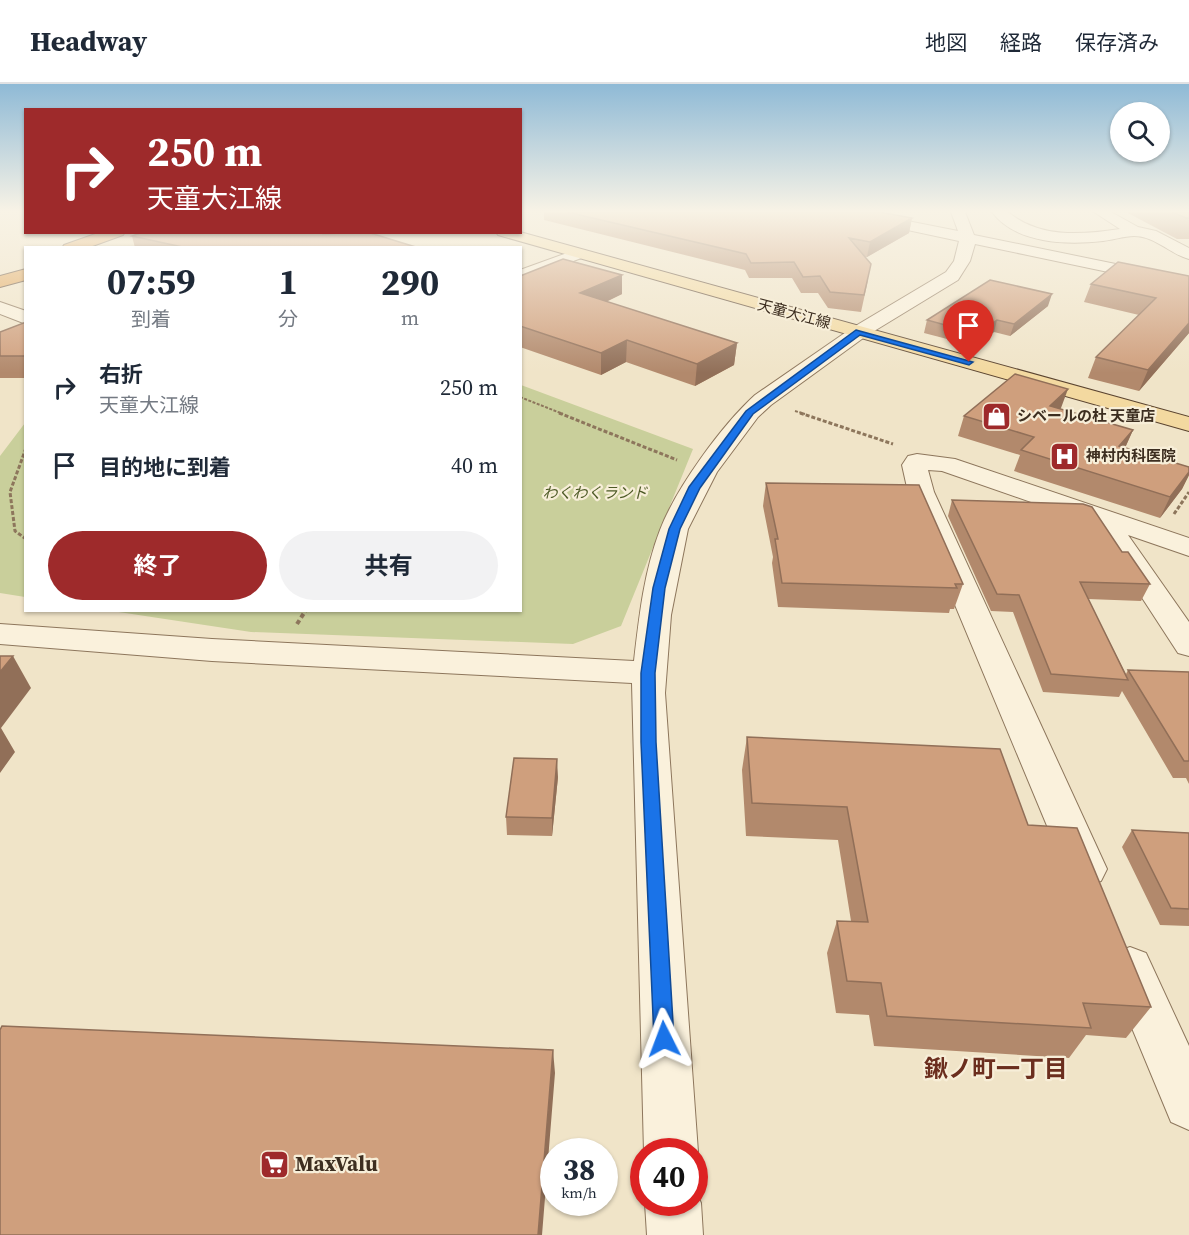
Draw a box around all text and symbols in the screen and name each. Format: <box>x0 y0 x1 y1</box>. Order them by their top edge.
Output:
text: Headway <box>30 22 147 60</box>
text: 地図 <box>925 28 967 57</box>
text: 経路 <box>1000 28 1042 57</box>
text: 保存済み <box>1075 28 1159 57</box>
map controls <box>1110 102 1170 162</box>
button: search <box>1110 102 1170 162</box>
text: 250 m <box>147 122 262 180</box>
icon: right <box>48 132 126 210</box>
text: 天童大江線 <box>147 180 282 217</box>
text: 07:59 <box>107 257 196 306</box>
text: 1 <box>278 257 298 306</box>
text: 290 <box>381 258 439 307</box>
street label: 天童大江線 <box>755 294 833 333</box>
pin <box>943 300 994 362</box>
text: m <box>401 304 419 332</box>
text: 到着 <box>131 305 171 333</box>
text: 分 <box>278 305 298 333</box>
icon: arrive <box>952 309 985 342</box>
text: 右折 <box>99 359 143 389</box>
icon: right <box>48 371 81 404</box>
text: 250 m <box>440 372 498 402</box>
text: 天童大江線 <box>99 391 199 419</box>
shop icon: シベールの杜 天童店 <box>980 400 1012 432</box>
place label: シベールの杜 天童店 <box>1017 405 1155 426</box>
hospital icon: 神村内科医院 <box>1049 440 1081 472</box>
place label: 神村内科医院 <box>1085 445 1176 466</box>
icon: arrive <box>48 449 81 482</box>
text: 40 m <box>451 450 498 480</box>
text: 目的地に到着 <box>99 452 231 482</box>
park label: わくわくランド <box>542 482 648 503</box>
button: 終了 <box>48 531 267 600</box>
button: 共有 <box>279 531 498 600</box>
position arrow <box>632 1007 696 1071</box>
district label: 鍬ノ町一丁目 <box>924 1052 1068 1085</box>
speed limit sign: 40 <box>630 1138 708 1216</box>
supermarket icon: MaxValu <box>258 1148 290 1180</box>
place label: MaxValu <box>295 1149 378 1178</box>
text: 38 <box>563 1149 595 1190</box>
text: km/h <box>561 1182 597 1203</box>

